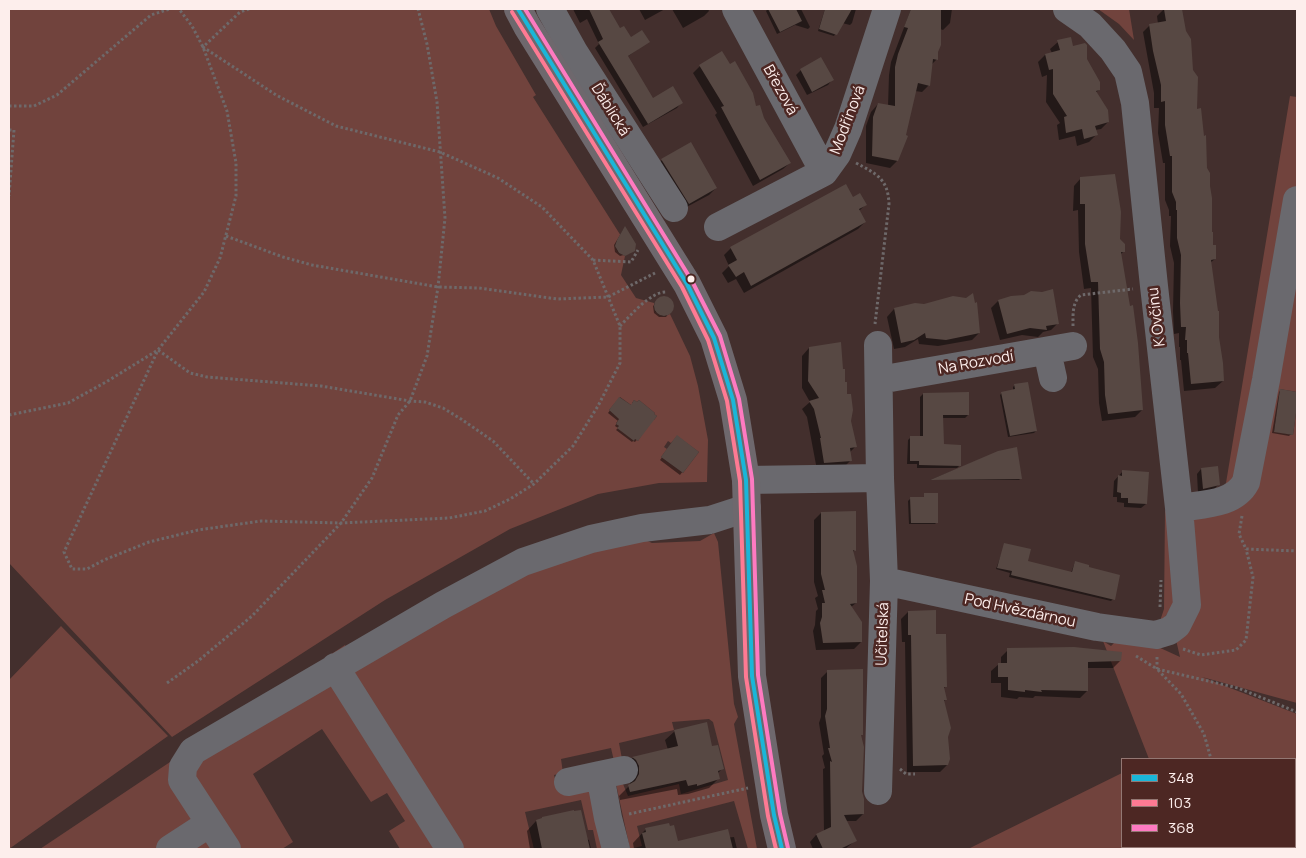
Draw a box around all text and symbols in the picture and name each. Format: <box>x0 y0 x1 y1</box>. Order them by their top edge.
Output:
street label: Březová <box>759 62 801 118</box>
street label: Ďáblická <box>587 80 633 140</box>
street label: Modřínová <box>827 83 869 157</box>
unlabelled marker <box>686 274 696 284</box>
street label: K Ovčínu <box>1144 286 1170 348</box>
street label: Na Rozvodí <box>937 348 1015 378</box>
street label: Pod Hvězdárnou <box>963 590 1077 632</box>
street label: Učitelská <box>873 602 893 666</box>
legend <box>1121 758 1296 848</box>
text: 348 <box>1168 767 1194 788</box>
text: 103 <box>1168 792 1191 813</box>
text: 368 <box>1168 817 1194 838</box>

